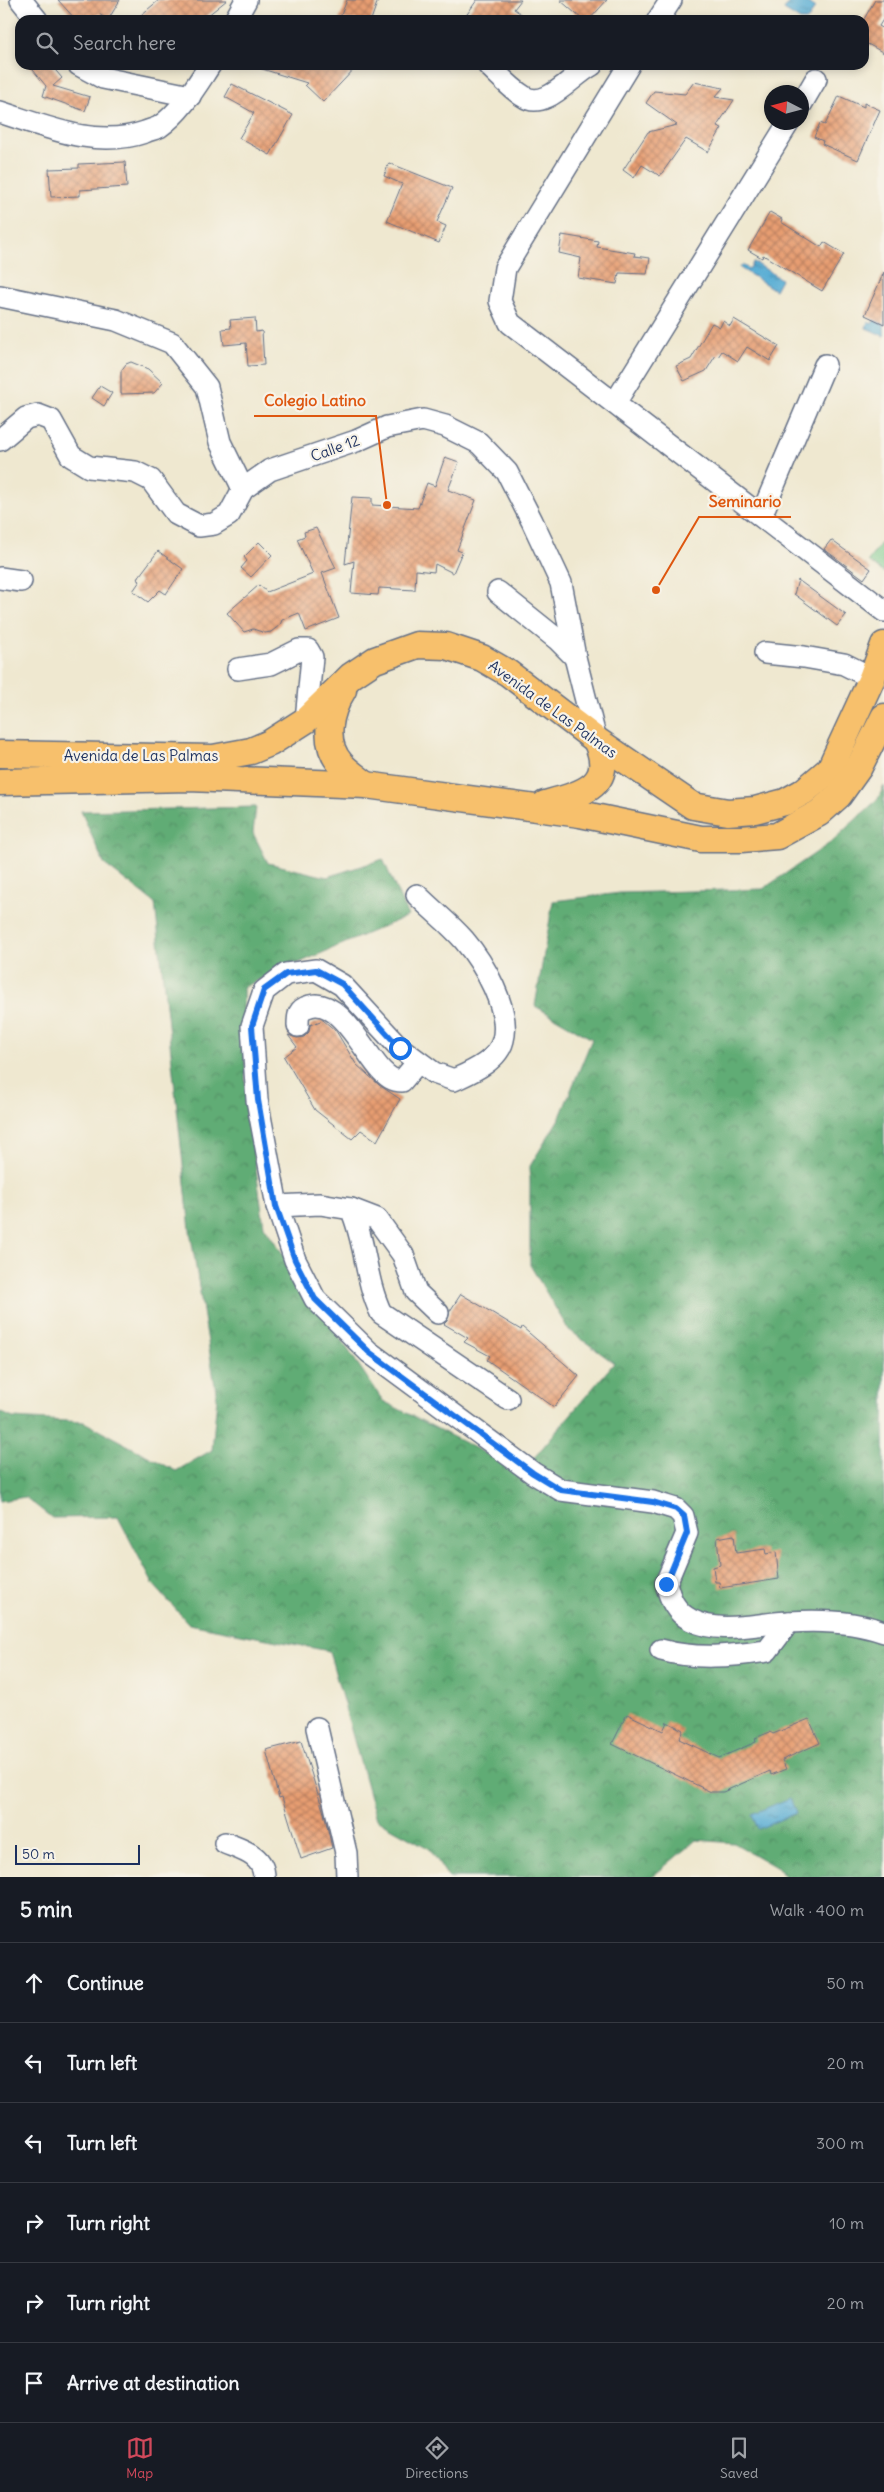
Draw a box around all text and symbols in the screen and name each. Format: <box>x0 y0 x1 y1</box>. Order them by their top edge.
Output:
search box <box>15 15 869 70</box>
icon: search <box>33 29 61 57</box>
text: Search here <box>73 31 176 55</box>
north arrow <box>764 85 809 130</box>
callout: Colegio Latino <box>254 385 376 416</box>
text: Colegio Latino <box>264 390 366 411</box>
street label: Calle 12 <box>308 430 362 466</box>
callout: Seminario <box>699 486 791 517</box>
text: Seminario <box>709 491 781 511</box>
street label: Avenida de Las Palmas <box>485 656 621 762</box>
street label: Avenida de Las Palmas <box>64 746 218 765</box>
route start <box>389 1037 412 1060</box>
route end <box>655 1573 678 1596</box>
scale bar <box>15 1842 140 1865</box>
text: 50 m <box>22 1845 55 1863</box>
text: 5 min <box>20 1896 72 1923</box>
text: Walk · 400 m <box>770 1900 864 1920</box>
icon: ahead <box>20 1969 48 1997</box>
text: Continue <box>67 1971 144 1995</box>
text: 50 m <box>826 1973 864 1993</box>
icon: left <box>20 2049 48 2077</box>
text: Turn left <box>67 2051 137 2075</box>
text: 20 m <box>827 2053 864 2073</box>
icon: left <box>20 2129 48 2157</box>
text: Turn left <box>67 2131 137 2155</box>
text: 300 m <box>816 2133 864 2153</box>
icon: right <box>20 2209 48 2237</box>
text: Turn right <box>67 2211 150 2235</box>
text: 10 m <box>829 2213 864 2233</box>
icon: right <box>20 2289 48 2317</box>
text: Turn right <box>67 2291 150 2315</box>
text: 20 m <box>827 2293 864 2313</box>
icon: arrive <box>20 2369 48 2397</box>
text: Arrive at destination <box>67 2371 240 2395</box>
tab: Map <box>126 2434 154 2482</box>
tab: Directions <box>405 2434 468 2482</box>
tab: Saved <box>720 2434 758 2482</box>

